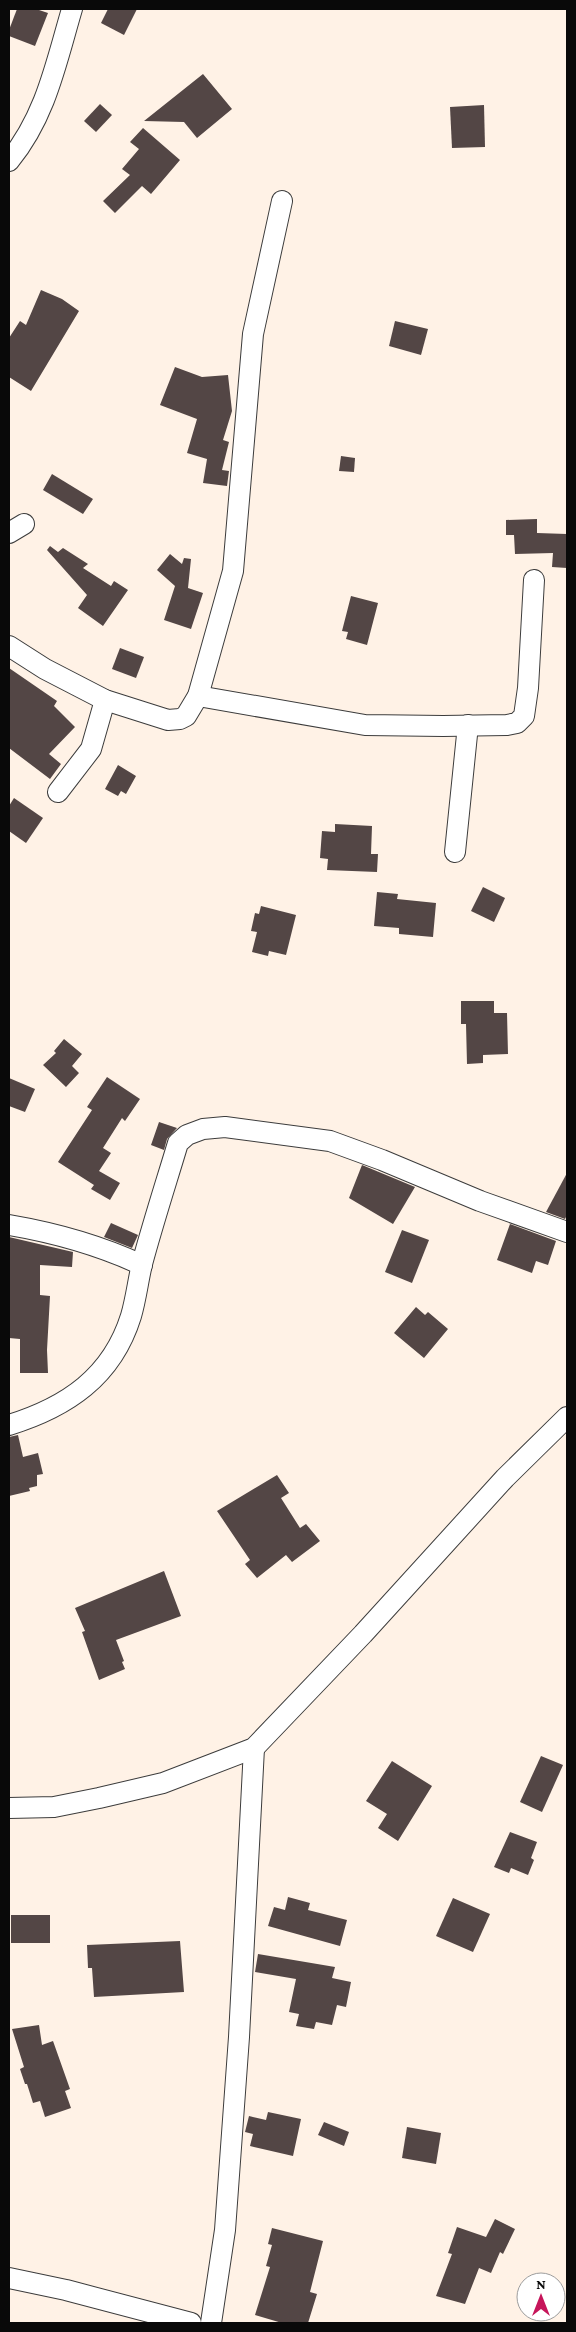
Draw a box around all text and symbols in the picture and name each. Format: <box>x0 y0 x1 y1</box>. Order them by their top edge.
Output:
north arrow <box>516 2272 566 2322</box>
text: N <box>536 2276 546 2292</box>

